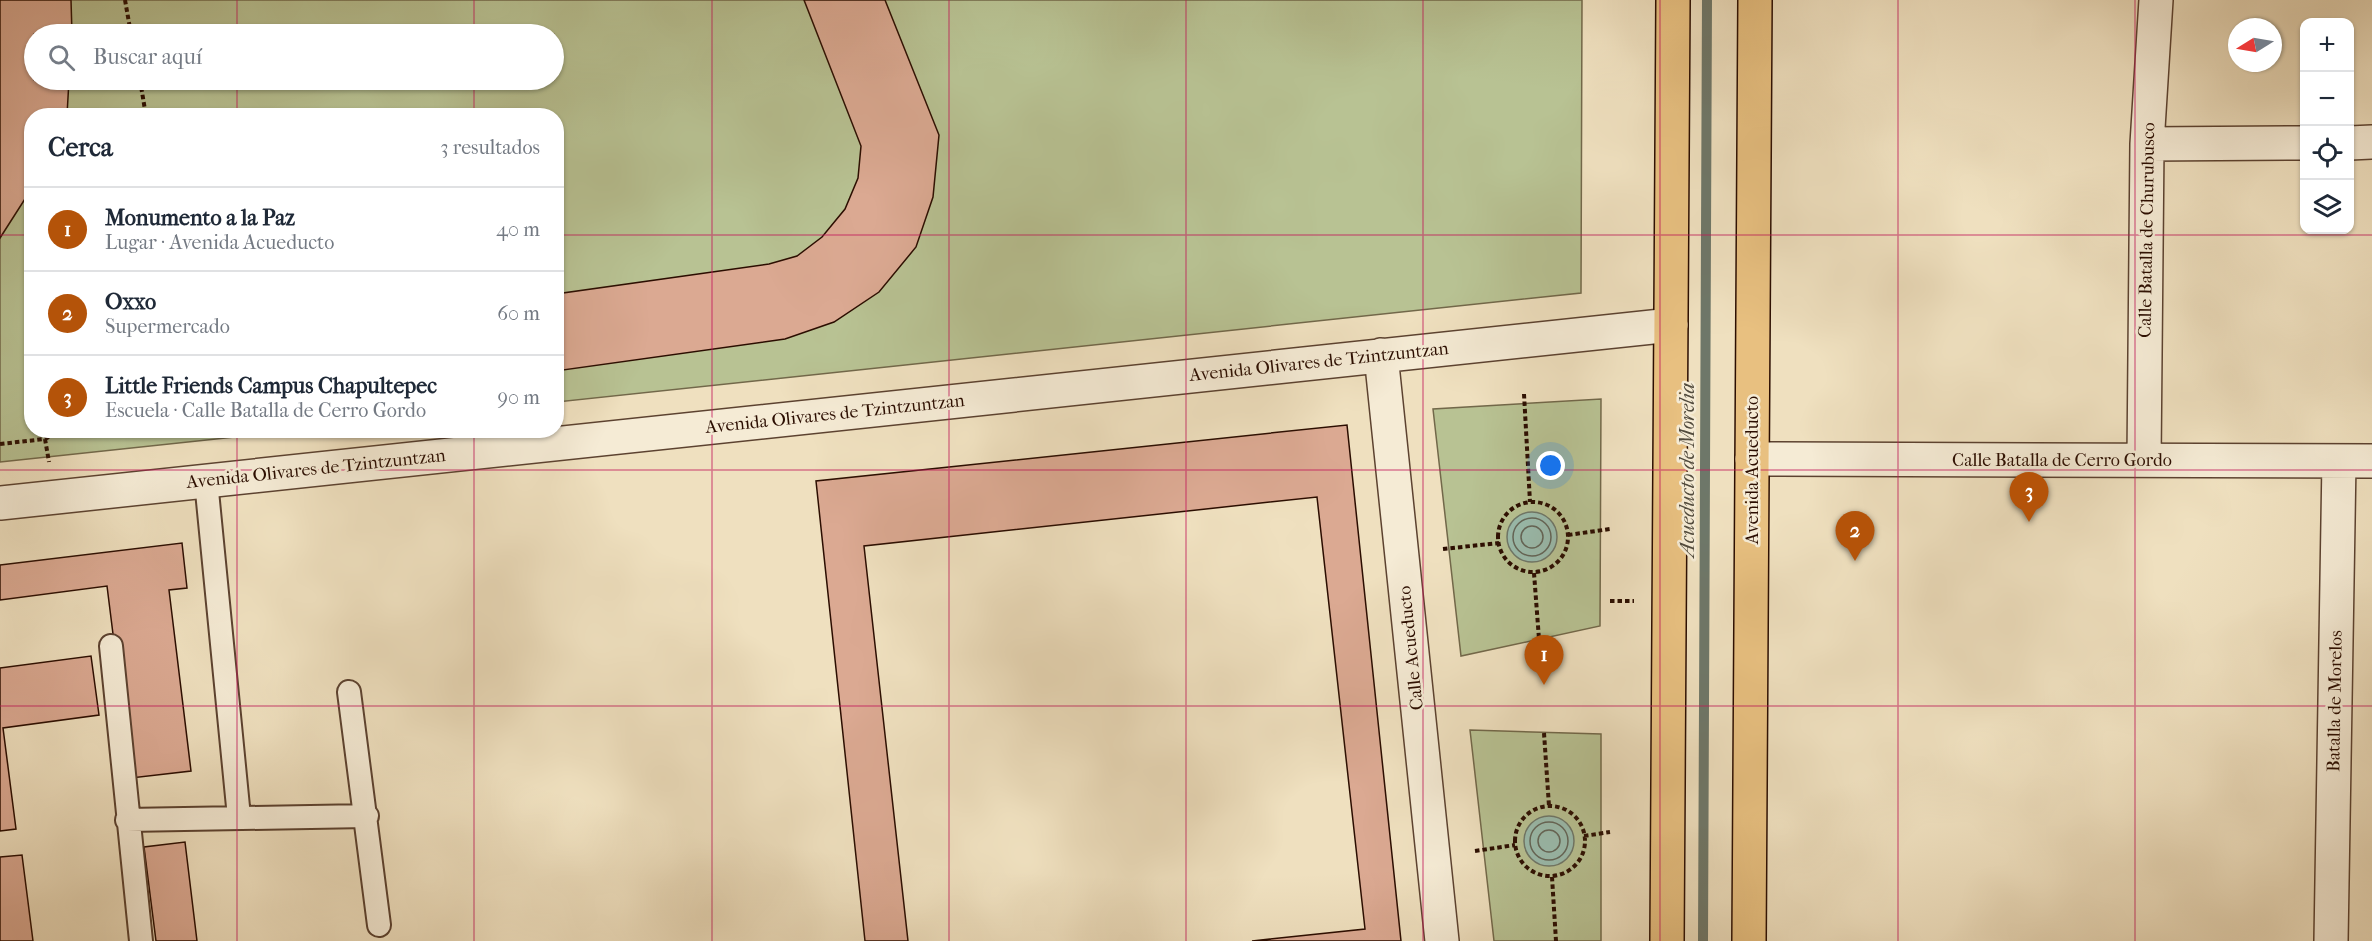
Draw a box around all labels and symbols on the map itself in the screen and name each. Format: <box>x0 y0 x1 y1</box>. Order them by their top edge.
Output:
north arrow <box>2228 18 2282 72</box>
street label: Calle Batalla de Churubusco <box>2135 122 2159 338</box>
street label: Avenida Olivares de Tzintzuntzan <box>1187 338 1450 386</box>
water label: Acueducto de Morelia <box>1676 383 1699 560</box>
street label: Avenida Olivares de Tzintzuntzan <box>703 390 966 438</box>
street label: Avenida Acueducto <box>1742 396 1763 545</box>
street label: Avenida Olivares de Tzintzuntzan <box>184 445 447 493</box>
street label: Calle Batalla de Cerro Gordo <box>1952 450 2172 471</box>
your location <box>1536 451 1565 480</box>
pin: 3 <box>2010 472 2048 522</box>
pin: 2 <box>1836 512 1874 561</box>
street label: Calle Acueducto <box>1394 585 1428 711</box>
street label: Batalla de Morelos <box>2323 630 2347 772</box>
pin: 1 <box>1524 636 1564 685</box>

